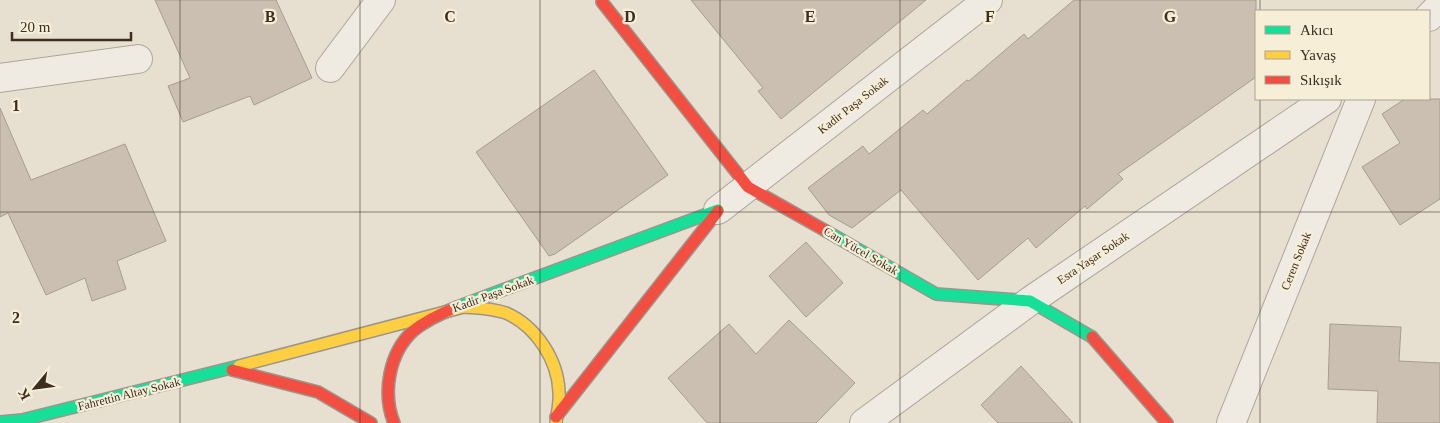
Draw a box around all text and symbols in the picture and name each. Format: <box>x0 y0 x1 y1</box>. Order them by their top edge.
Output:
text: B <box>265 8 276 25</box>
text: C <box>444 8 456 25</box>
text: D <box>624 8 636 25</box>
text: E <box>805 8 815 25</box>
text: F <box>985 8 995 25</box>
text: G <box>1164 8 1177 25</box>
scale bar <box>12 10 131 42</box>
legend <box>1255 10 1430 100</box>
text: 20 m <box>20 19 51 35</box>
text: Akıcı <box>1300 22 1333 38</box>
text: Yavaş <box>1300 47 1336 63</box>
text: Sıkışık <box>1300 72 1342 88</box>
street label: Kadir Paşa Sokak <box>815 73 891 137</box>
text: 1 <box>12 97 20 114</box>
street label: Can Yücel Sokak <box>821 224 901 278</box>
street label: Esra Yaşar Sokak <box>1054 229 1132 287</box>
street label: Ceren Sokak <box>1278 230 1314 292</box>
street label: Kadir Paşa Sokak <box>451 273 535 315</box>
text: 2 <box>12 309 20 326</box>
north arrow <box>10 363 60 413</box>
street label: Fahrettin Altay Sokak <box>76 374 182 414</box>
text: K <box>15 386 33 402</box>

